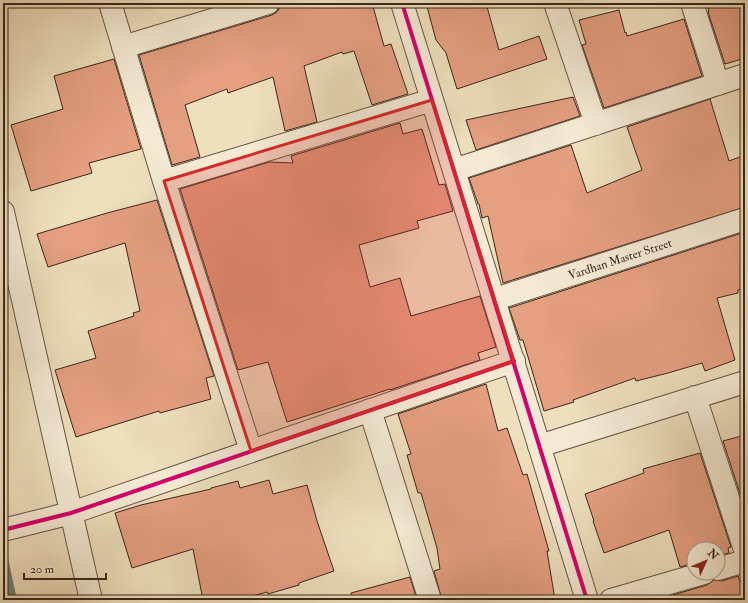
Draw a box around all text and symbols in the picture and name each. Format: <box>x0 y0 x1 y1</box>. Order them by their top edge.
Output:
street label: Vardhan Master Street <box>566 236 674 283</box>
north arrow <box>686 541 726 581</box>
text: N <box>704 546 722 563</box>
scale bar <box>24 555 106 581</box>
text: 20 m <box>30 562 55 577</box>

